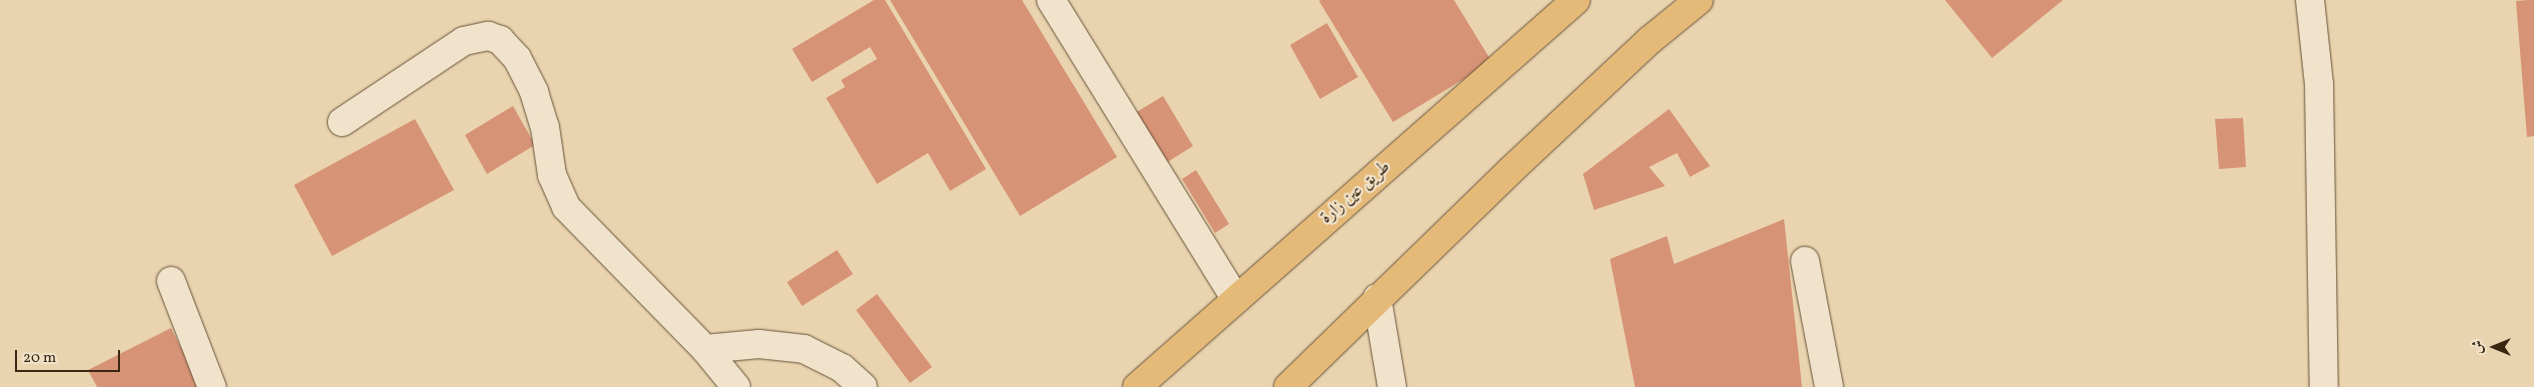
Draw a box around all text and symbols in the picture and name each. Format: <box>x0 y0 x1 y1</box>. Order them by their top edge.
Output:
street label: طريق عين زارة <box>1317 157 1395 229</box>
north arrow <box>2469 322 2519 372</box>
scale bar <box>18 340 122 372</box>
text: ش <box>2469 340 2488 354</box>
text: 20 m <box>23 348 56 369</box>

